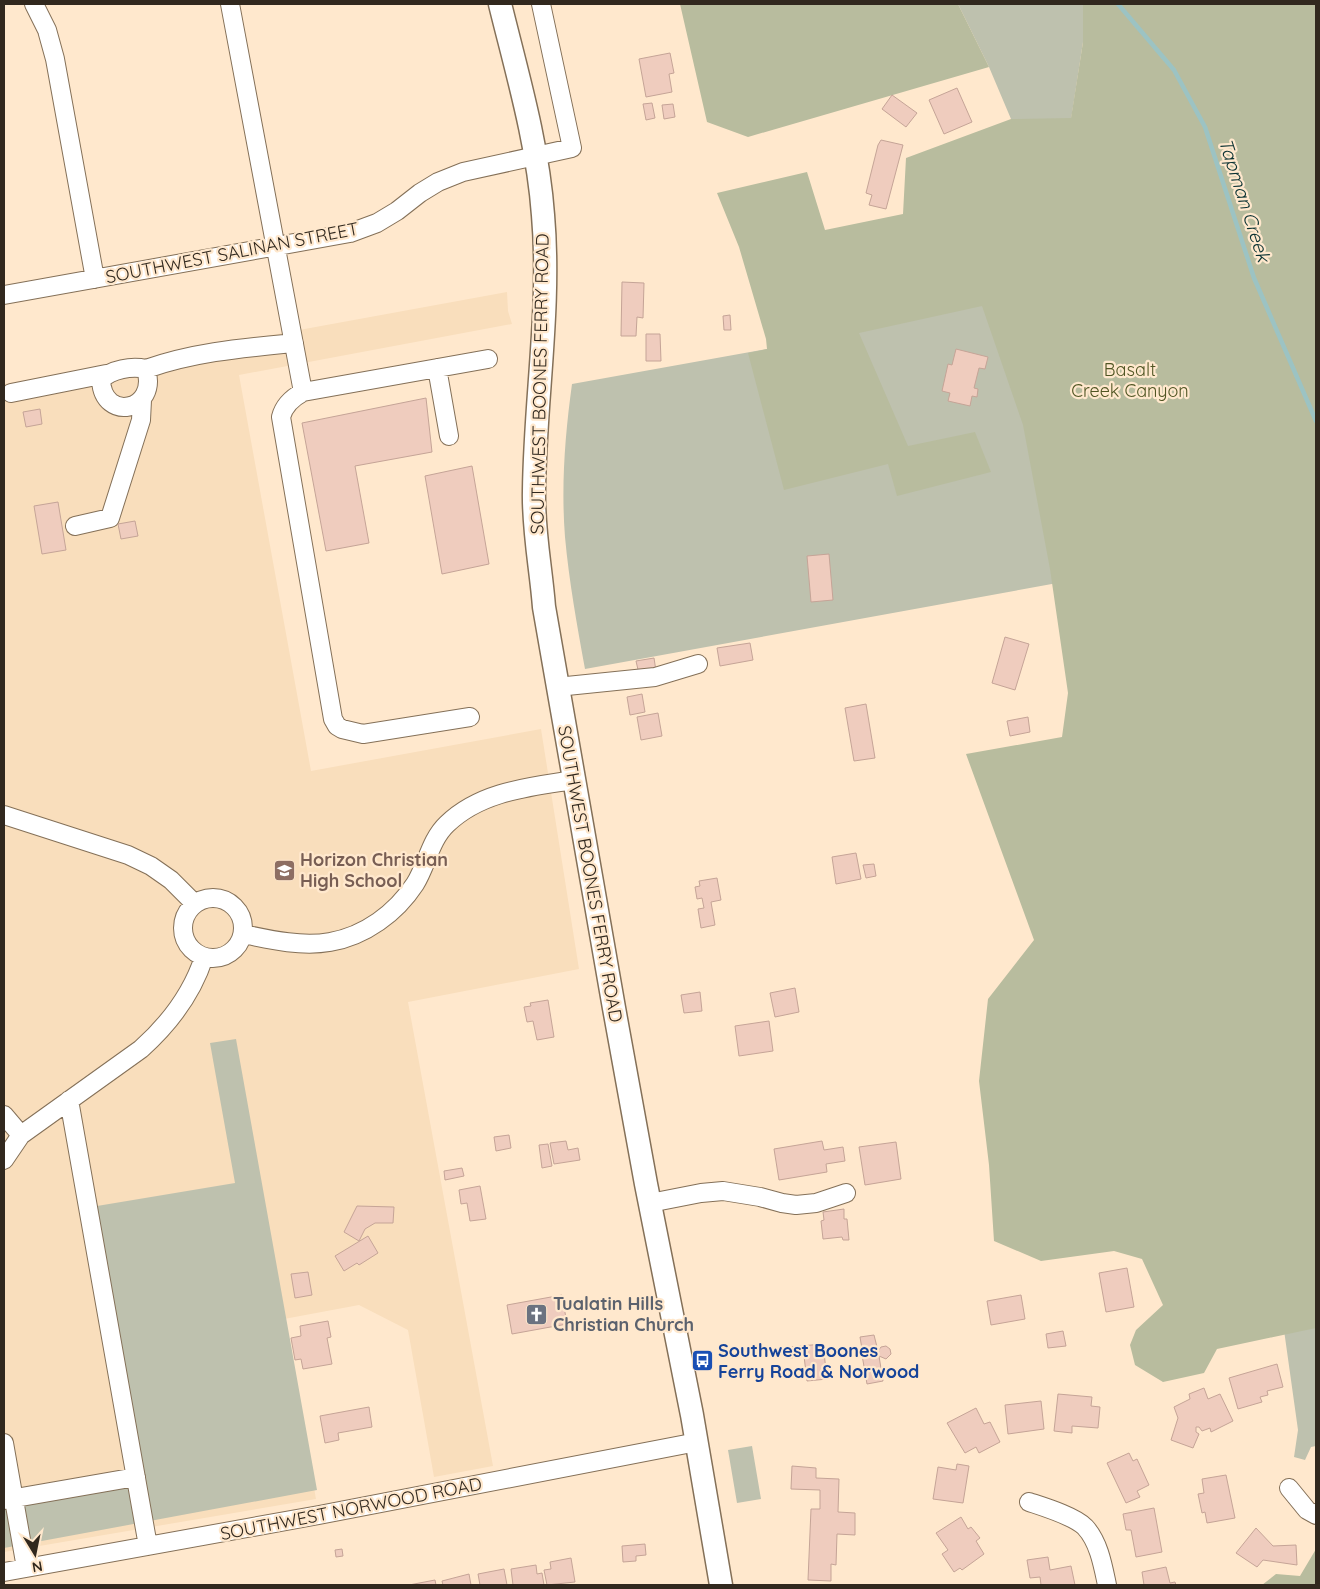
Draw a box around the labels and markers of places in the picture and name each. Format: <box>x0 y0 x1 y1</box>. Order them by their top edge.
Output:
place label: Horizon Christian High School <box>300 848 448 892</box>
school or university icon: Horizon Christian High School <box>272 858 296 882</box>
place label: Tualatin Hills Christian Church <box>553 1292 694 1336</box>
church icon: Tualatin Hills Christian Church <box>525 1302 549 1326</box>
place label: Southwest Boones Ferry Road & Norwood <box>718 1339 919 1383</box>
bus stop icon: Southwest Boones Ferry Road & Norwood <box>690 1349 714 1373</box>

